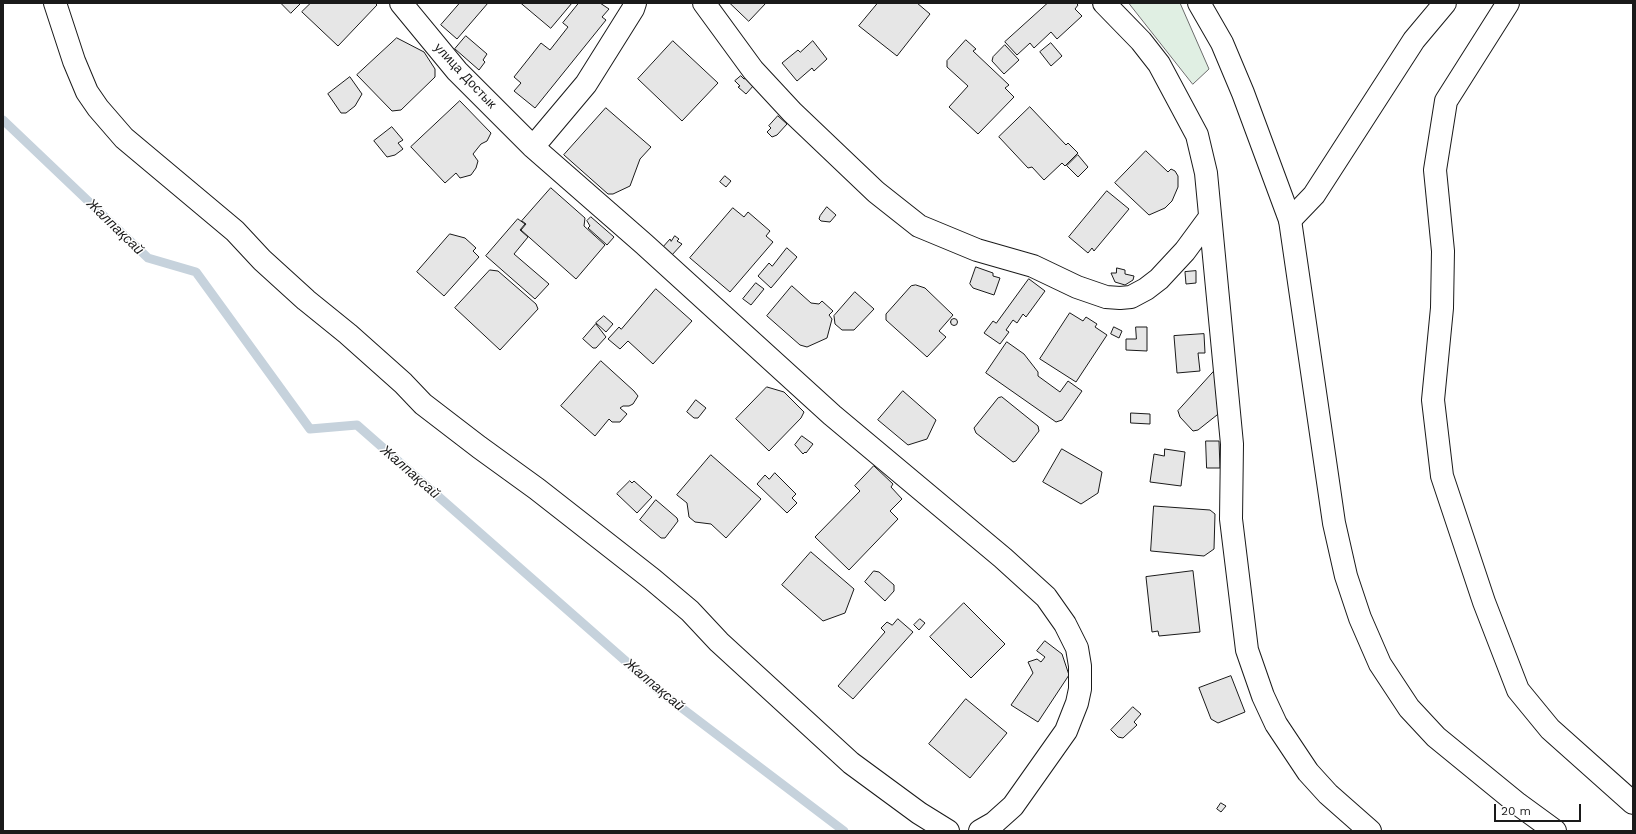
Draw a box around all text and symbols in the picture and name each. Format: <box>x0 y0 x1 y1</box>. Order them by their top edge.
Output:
street label: улица Достык <box>431 40 499 112</box>
water label: Жалпақсай <box>83 196 147 258</box>
water label: Жалпақсай <box>377 442 443 502</box>
water label: Жалпақсай <box>621 655 687 715</box>
scale bar <box>1496 796 1583 822</box>
text: 20 m <box>1501 804 1531 818</box>

